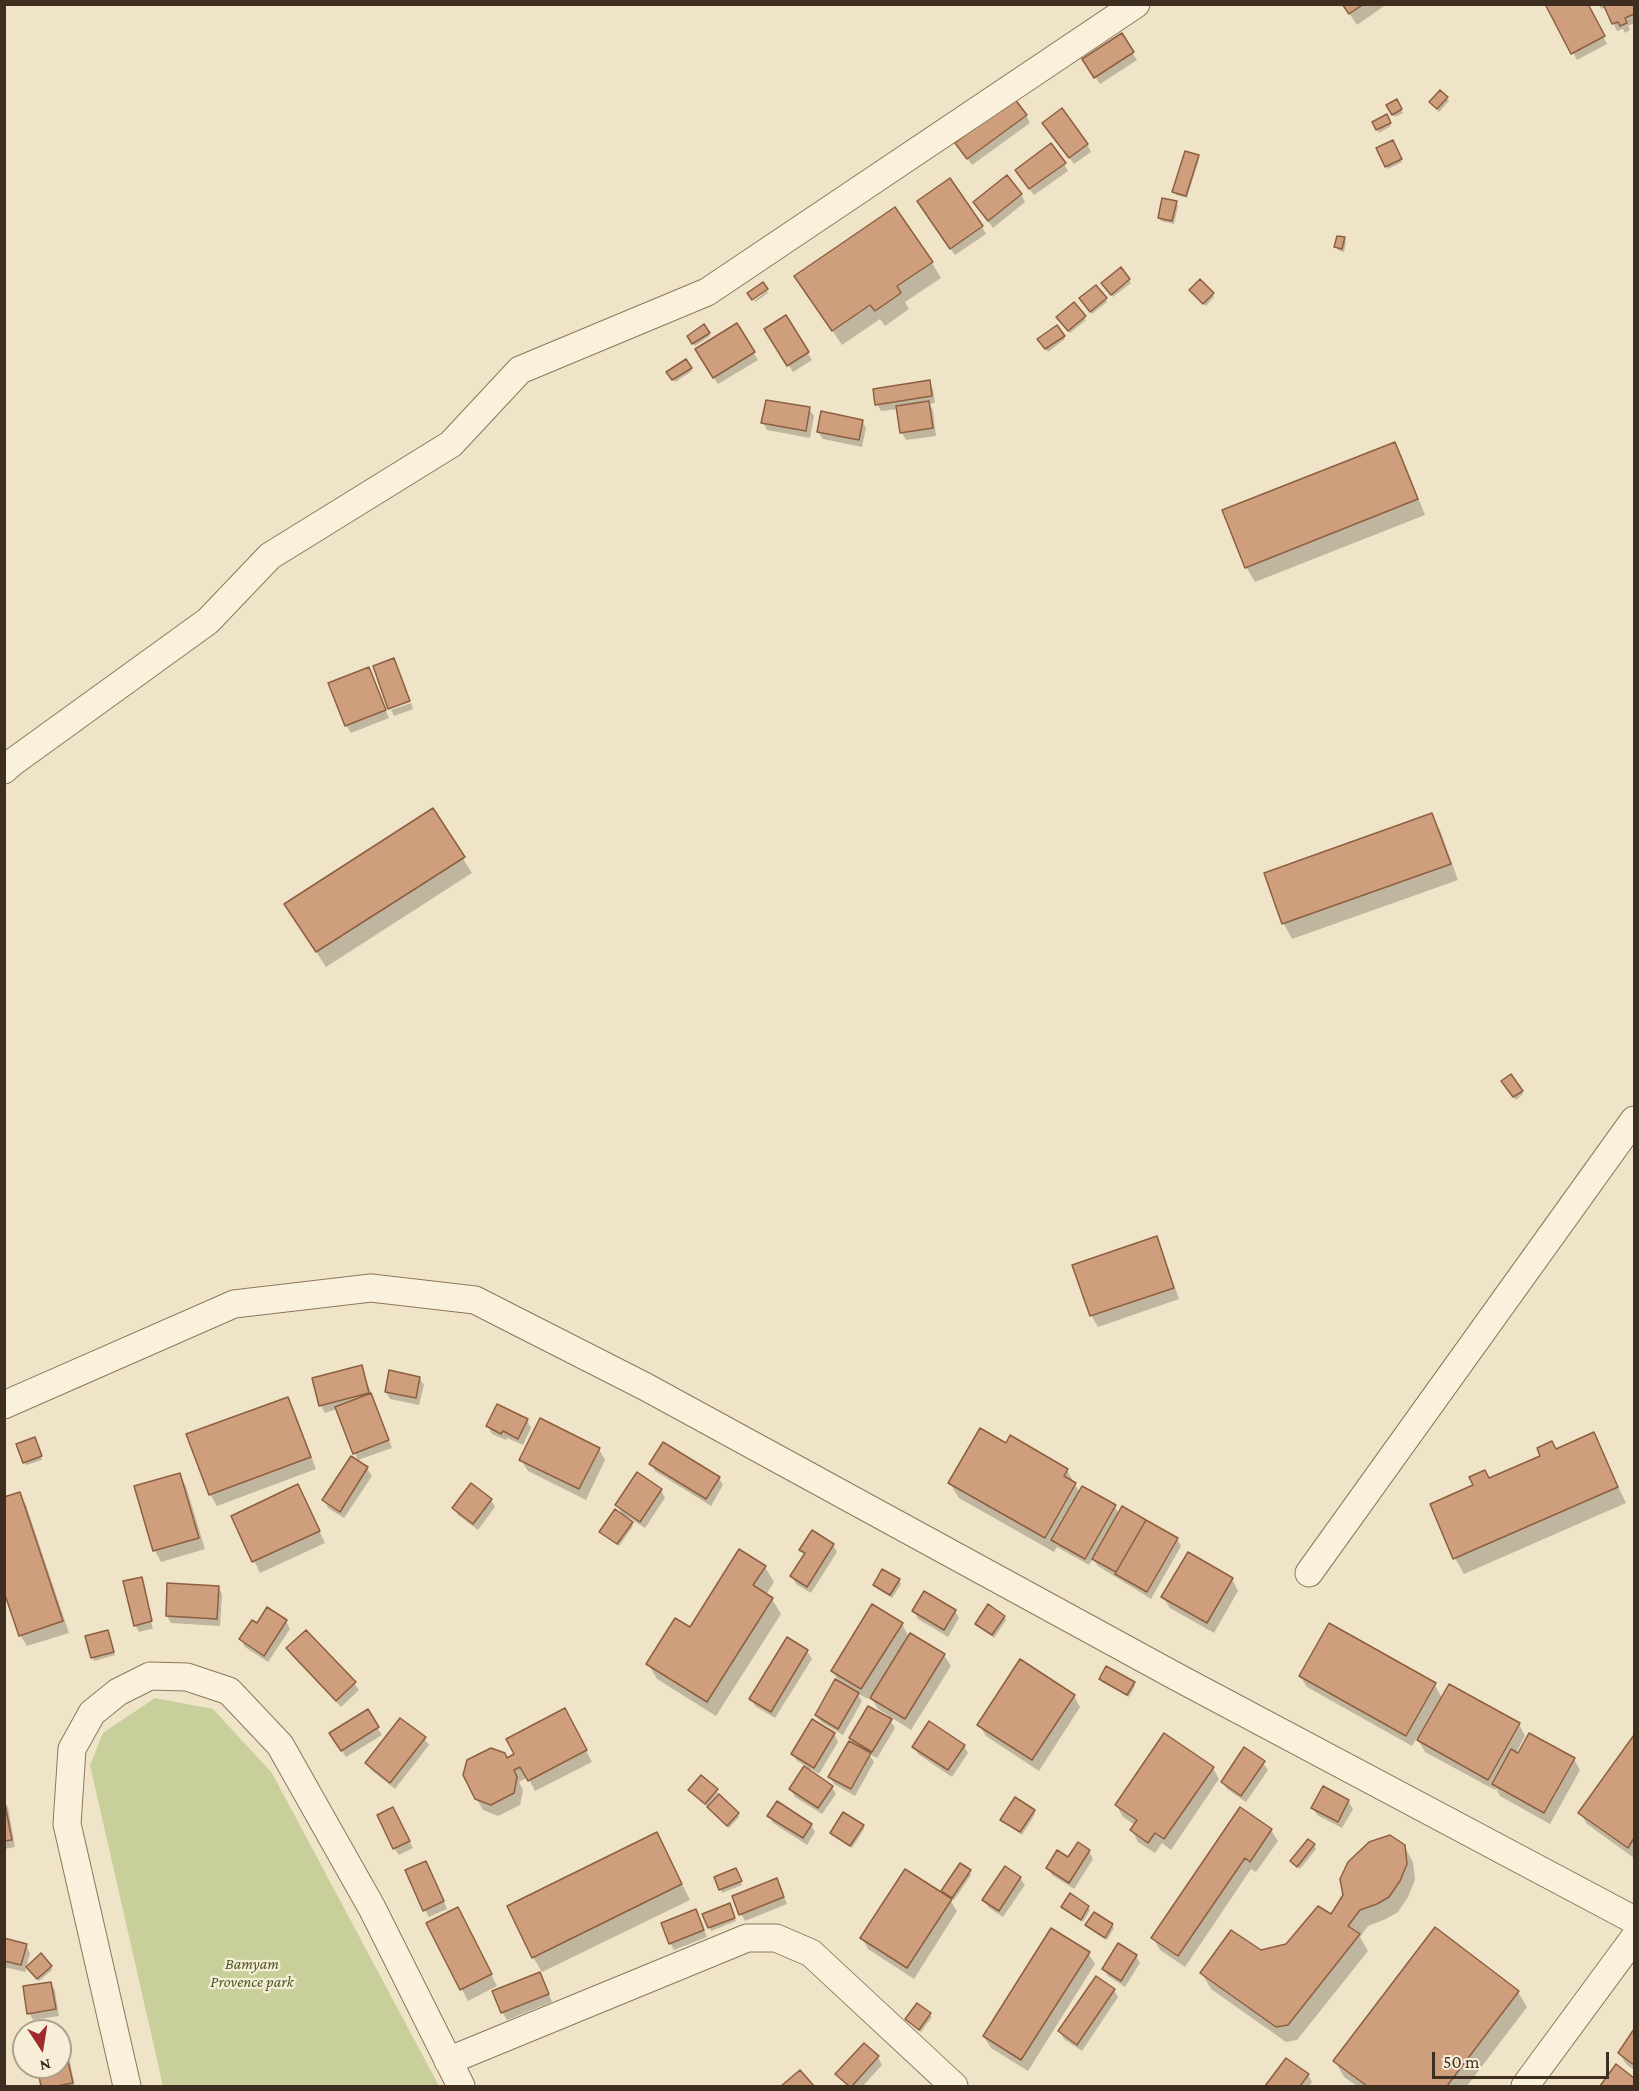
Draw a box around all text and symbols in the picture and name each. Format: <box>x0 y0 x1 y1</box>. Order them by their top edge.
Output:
park label: Bamyam Provence park <box>210 1954 294 1992</box>
north arrow <box>12 2019 72 2079</box>
scale bar <box>1435 2040 1612 2078</box>
text: 50 m <box>1443 2052 1480 2072</box>
text: N <box>38 2056 53 2075</box>

